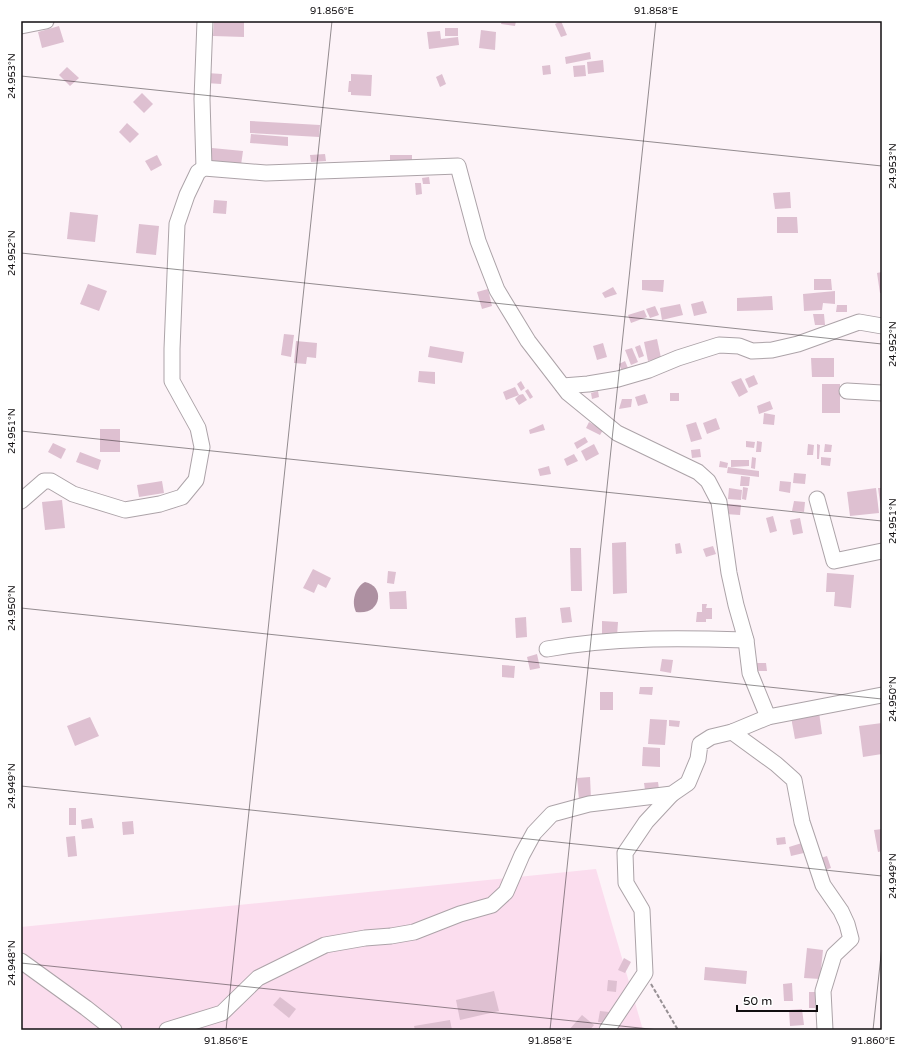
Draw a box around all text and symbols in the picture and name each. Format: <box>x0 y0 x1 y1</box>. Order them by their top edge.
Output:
text: 91.856°E <box>310 5 354 17</box>
text: 91.858°E <box>634 5 678 17</box>
text: 24.953°N <box>6 53 18 99</box>
text: 24.953°N <box>887 143 899 189</box>
text: 24.952°N <box>6 230 18 276</box>
text: 24.952°N <box>887 321 899 367</box>
text: 24.951°N <box>6 408 18 454</box>
text: 24.951°N <box>887 498 899 544</box>
text: 24.950°N <box>6 585 18 631</box>
text: 24.950°N <box>887 676 899 722</box>
text: 24.949°N <box>6 763 18 809</box>
text: 24.949°N <box>887 853 899 899</box>
text: 24.948°N <box>6 940 18 986</box>
scale bar <box>737 987 817 1013</box>
text: 50 m <box>743 994 772 1008</box>
text: 91.856°E <box>204 1035 248 1047</box>
text: 91.858°E <box>528 1035 572 1047</box>
text: 91.860°E <box>851 1035 895 1047</box>

